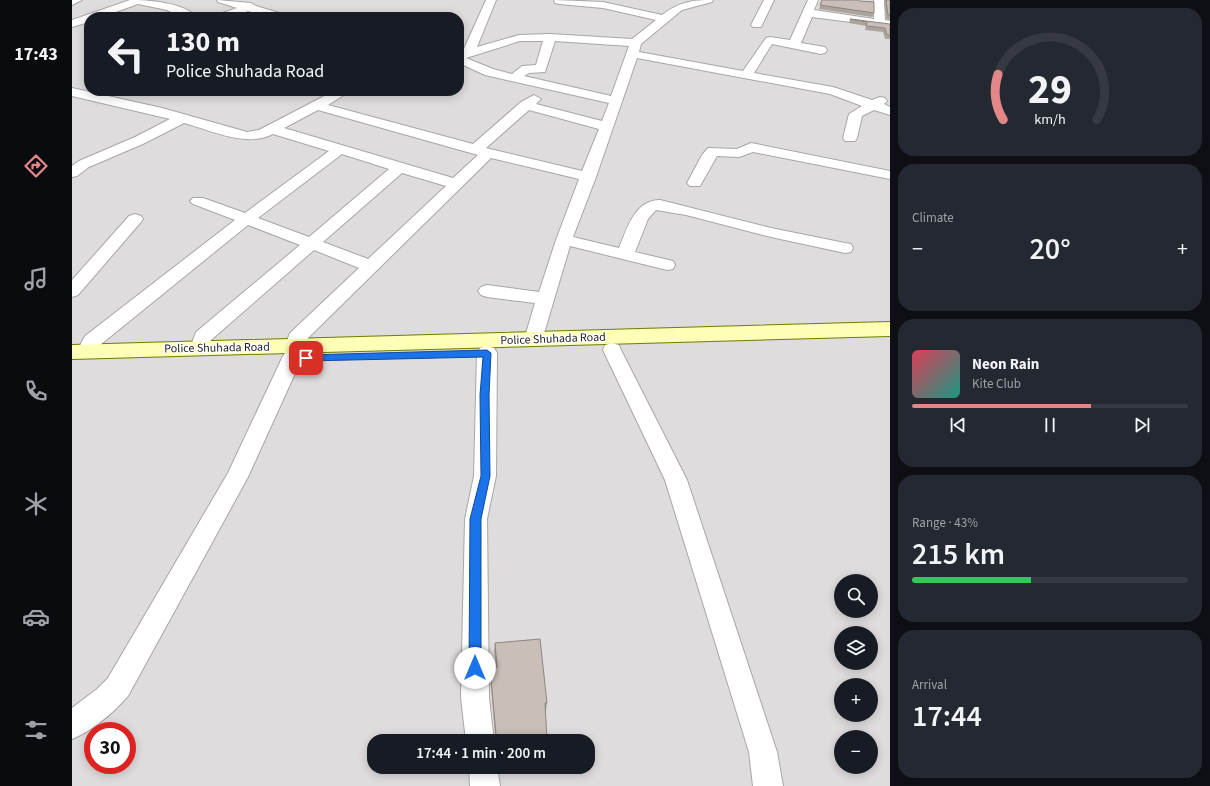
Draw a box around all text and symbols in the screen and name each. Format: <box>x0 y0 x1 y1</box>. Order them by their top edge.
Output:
text: 130 m <box>166 22 240 62</box>
icon: left <box>100 28 152 80</box>
text: 17:43 <box>14 42 58 67</box>
text: Police Shuhada Road <box>166 59 324 84</box>
text: 29 <box>1028 60 1072 120</box>
text: km/h <box>1034 108 1066 129</box>
icon: directions <box>22 152 50 180</box>
text: Climate <box>912 209 954 227</box>
text: 20° <box>1029 228 1071 271</box>
text: − <box>912 233 923 265</box>
text: + <box>1177 233 1188 265</box>
icon: music <box>22 265 50 293</box>
street label: Police Shuhada Road <box>500 329 606 349</box>
street label: Police Shuhada Road <box>164 339 270 357</box>
pin <box>289 341 323 375</box>
icon: arrive <box>295 347 317 369</box>
text: Neon Rain <box>972 354 1039 375</box>
text: Kite Club <box>972 375 1021 393</box>
icon: phone <box>22 377 50 405</box>
icon: previous <box>947 414 969 436</box>
icon: pause <box>1039 414 1061 436</box>
icon: next <box>1131 414 1153 436</box>
icon: climate <box>22 490 50 518</box>
text: Range · 43% <box>912 514 978 532</box>
text: 215 km <box>912 533 1005 576</box>
map controls <box>834 574 878 774</box>
button: search <box>834 574 878 618</box>
icon: car <box>22 603 50 631</box>
button: layers <box>834 626 878 670</box>
position arrow <box>454 647 496 689</box>
text: Arrival <box>912 676 947 694</box>
button: + <box>834 678 878 722</box>
text: 17:44 <box>912 695 982 738</box>
icon: filters <box>22 716 50 744</box>
speed limit sign: 30 <box>84 722 136 774</box>
button: − <box>834 730 878 774</box>
text: 17:44 · 1 min · 200 m <box>416 743 546 764</box>

